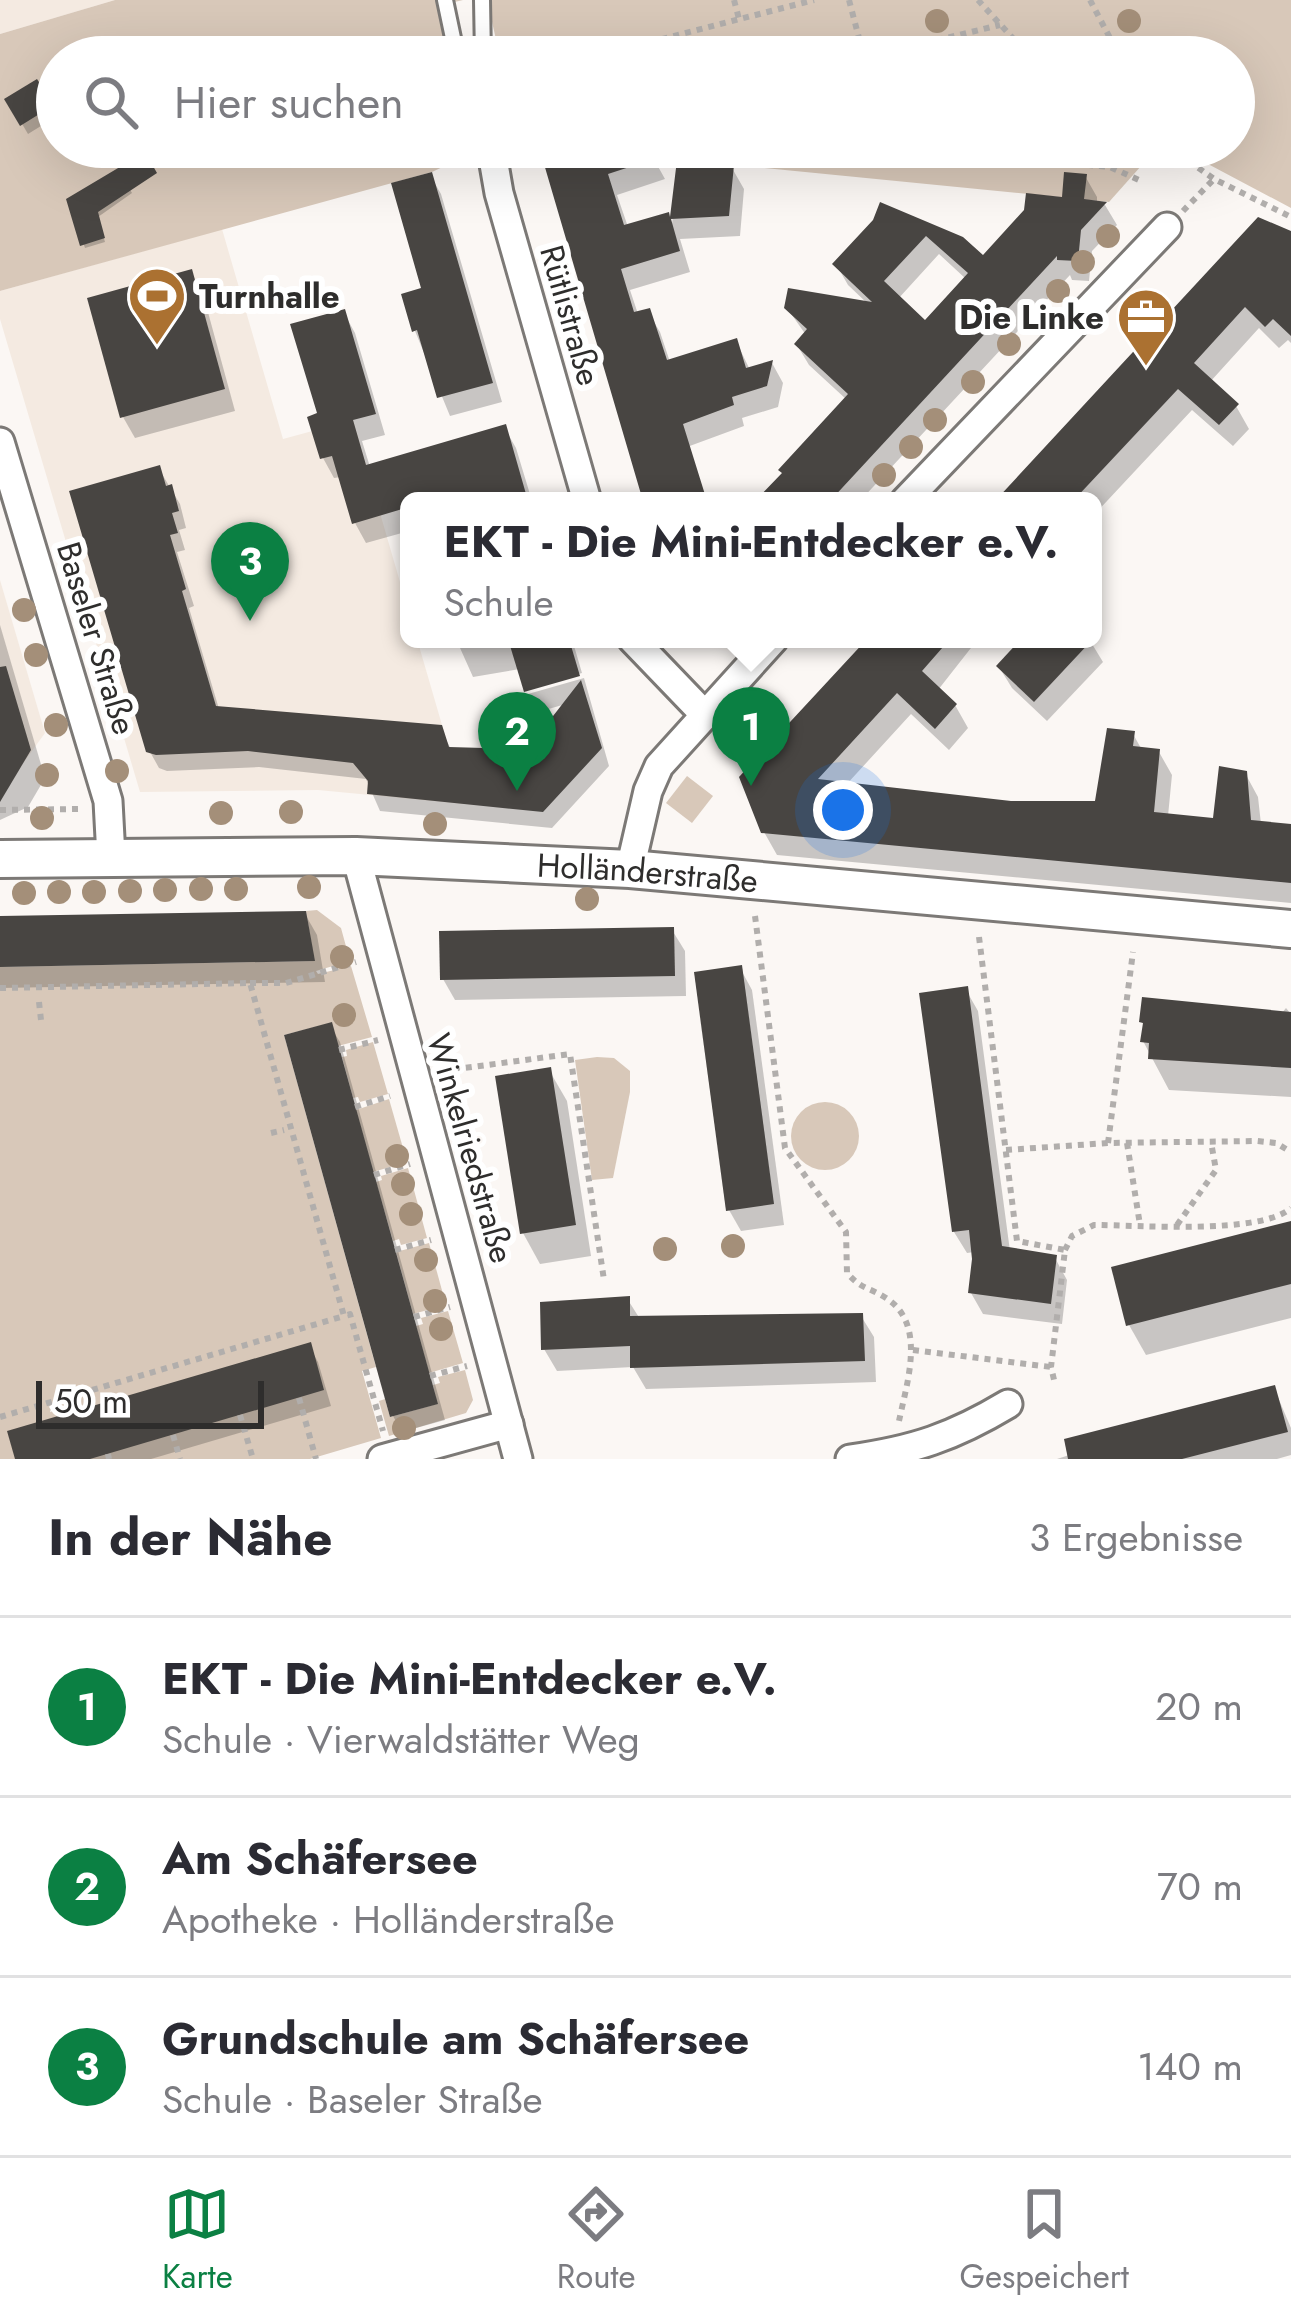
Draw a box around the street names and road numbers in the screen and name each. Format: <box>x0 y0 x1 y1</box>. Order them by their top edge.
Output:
street label: Rütlistraße <box>528 239 613 391</box>
street label: Baseler Straße <box>45 536 148 740</box>
street label: Holländerstraße <box>536 842 760 905</box>
street label: Winkelriedstraße <box>415 1028 526 1269</box>

